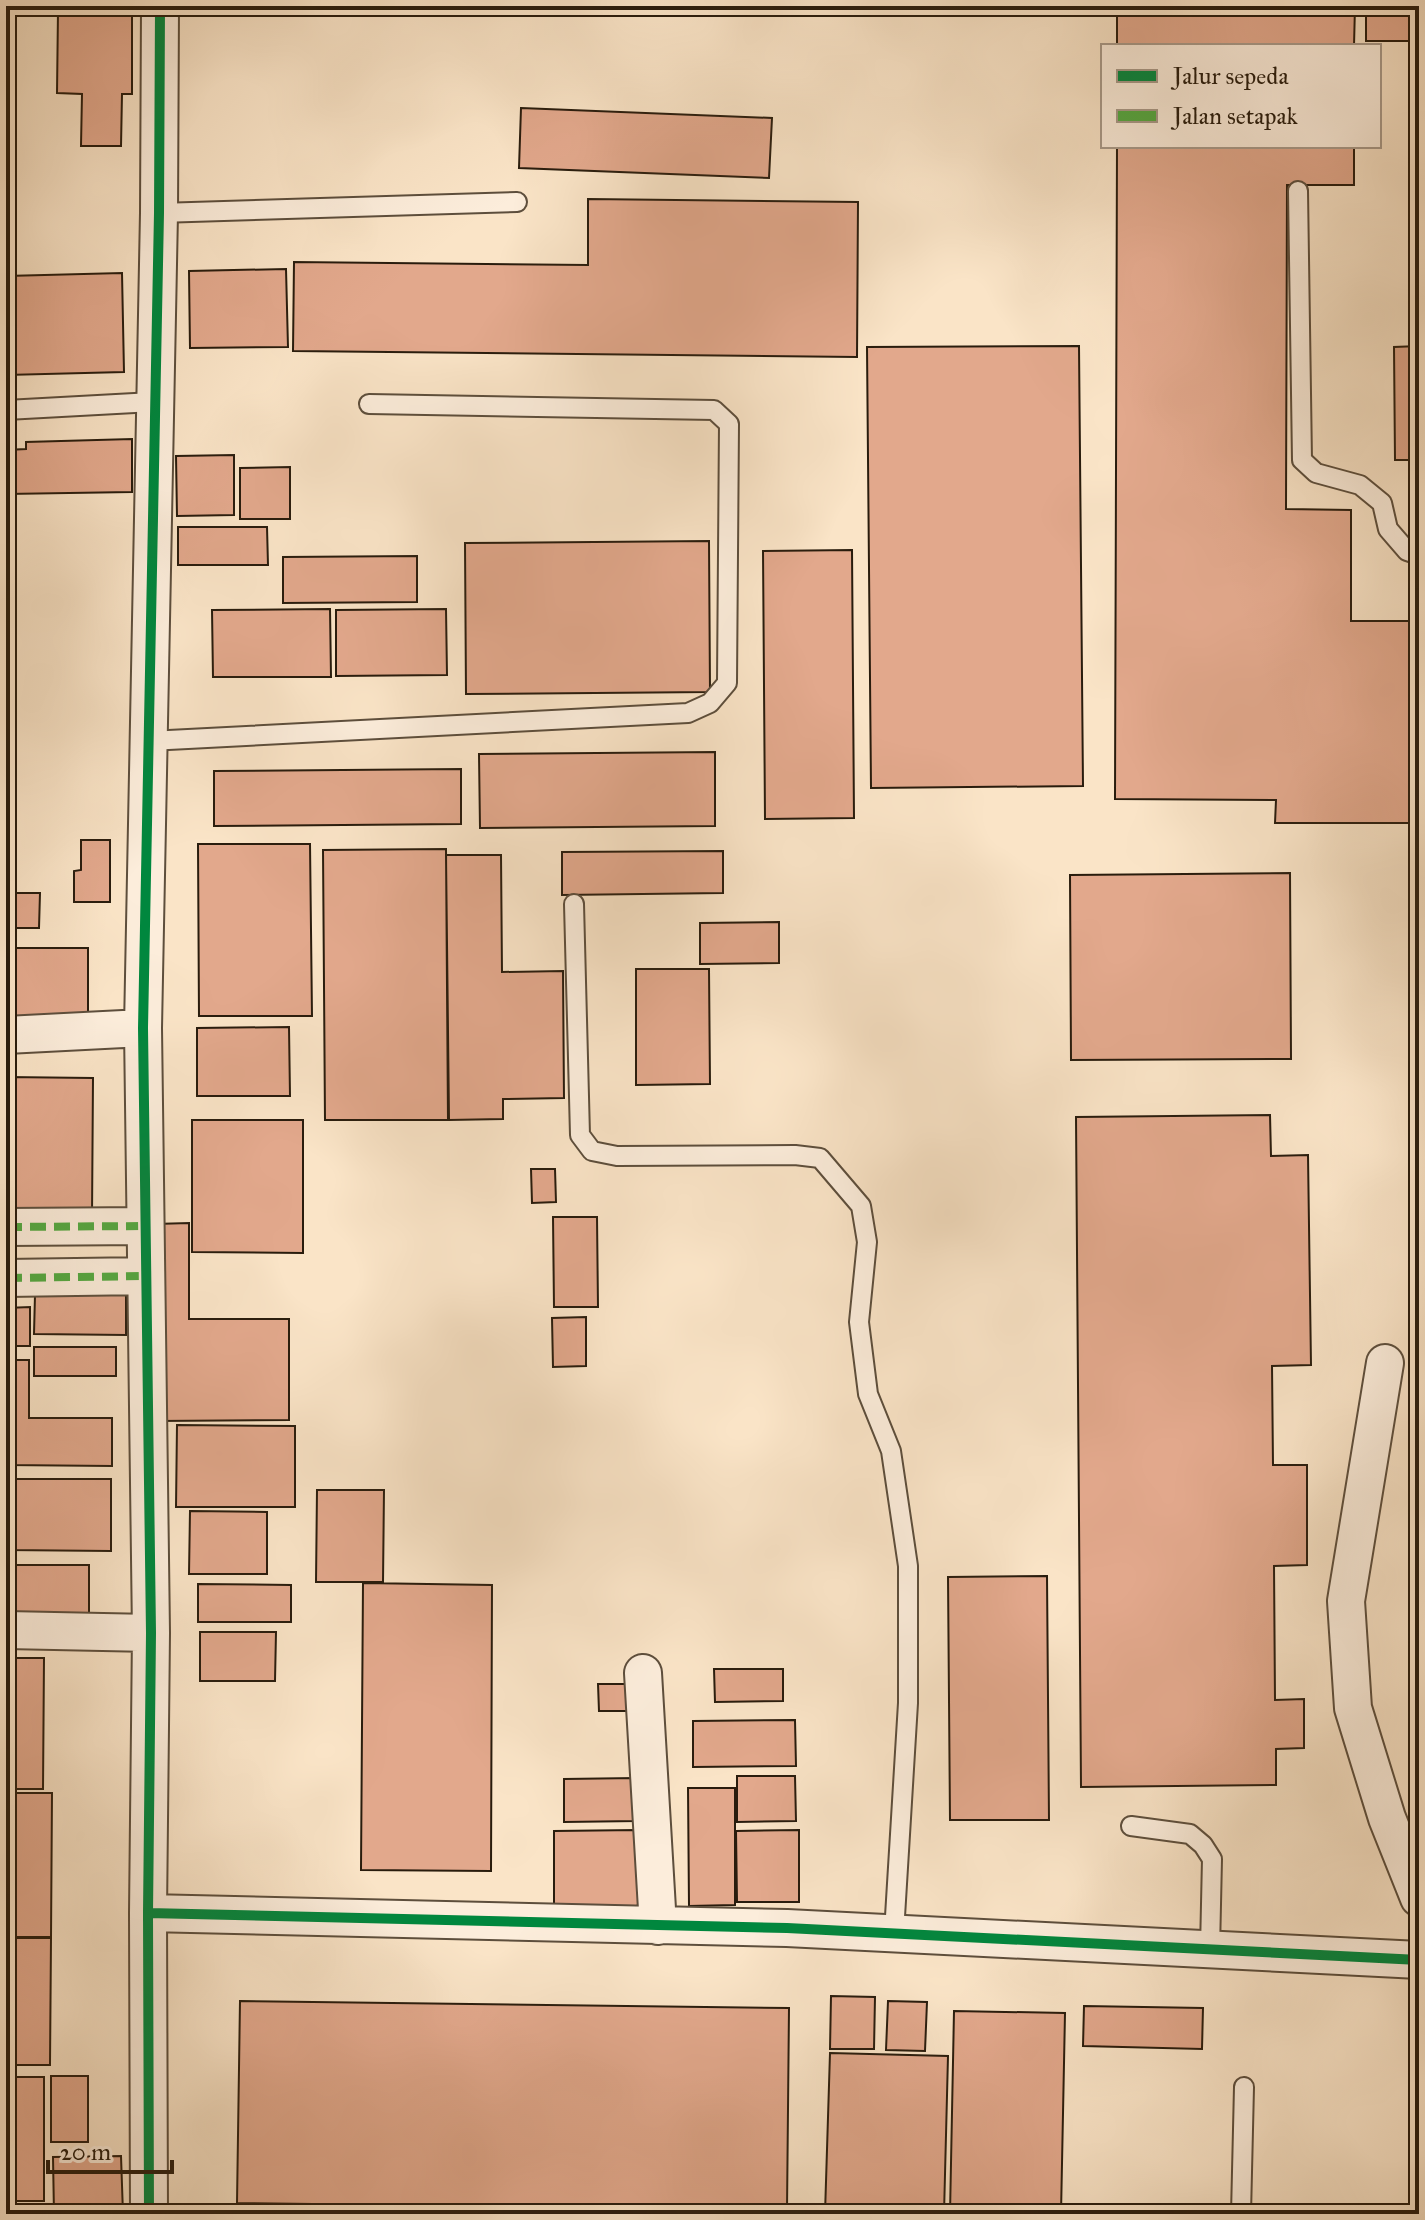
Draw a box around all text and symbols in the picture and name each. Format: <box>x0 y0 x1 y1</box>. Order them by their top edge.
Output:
legend <box>1101 44 1381 148</box>
text: Jalur sepeda <box>1170 61 1289 91</box>
text: Jalan setapak <box>1170 101 1299 131</box>
scale bar <box>48 2124 172 2174</box>
text: 20 m <box>60 2137 111 2167</box>

